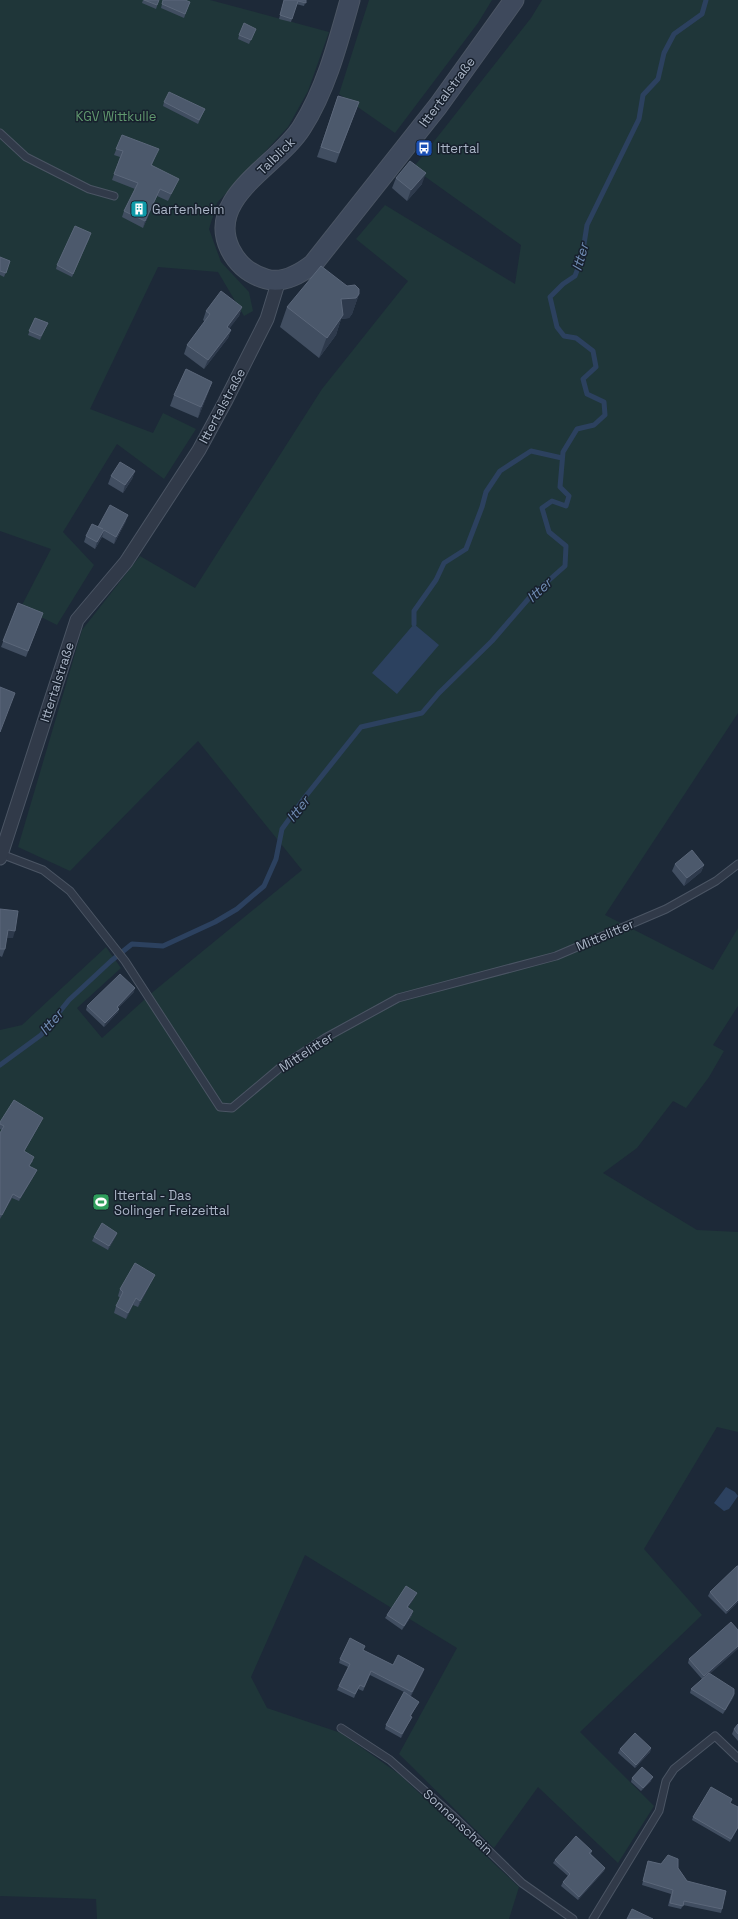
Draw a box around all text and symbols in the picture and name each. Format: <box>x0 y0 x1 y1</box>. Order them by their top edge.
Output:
street label: Ittertalstraße <box>415 54 479 130</box>
park label: KGV Wittkulle <box>76 108 156 125</box>
street label: Talblick <box>253 133 299 179</box>
bus stop icon: Ittertal <box>414 138 434 158</box>
place label: Ittertal <box>437 140 480 157</box>
building icon: Gartenheim <box>129 199 149 219</box>
place label: Gartenheim <box>152 201 224 218</box>
water label: Itter <box>567 239 593 273</box>
street label: Ittertalstraße <box>195 365 249 447</box>
water label: Itter <box>523 573 557 606</box>
street label: Ittertalstraße <box>36 640 78 724</box>
water label: Itter <box>282 791 315 826</box>
street label: Mittelitter <box>573 915 637 955</box>
water label: Itter <box>35 1004 68 1038</box>
street label: Mittelitter <box>276 1028 336 1076</box>
place label: Ittertal - Das Solinger Freizeittal <box>114 1187 229 1219</box>
sports icon: Ittertal - Das Solinger Freizeittal <box>91 1192 111 1212</box>
street label: Sonnenschein <box>420 1785 496 1859</box>

